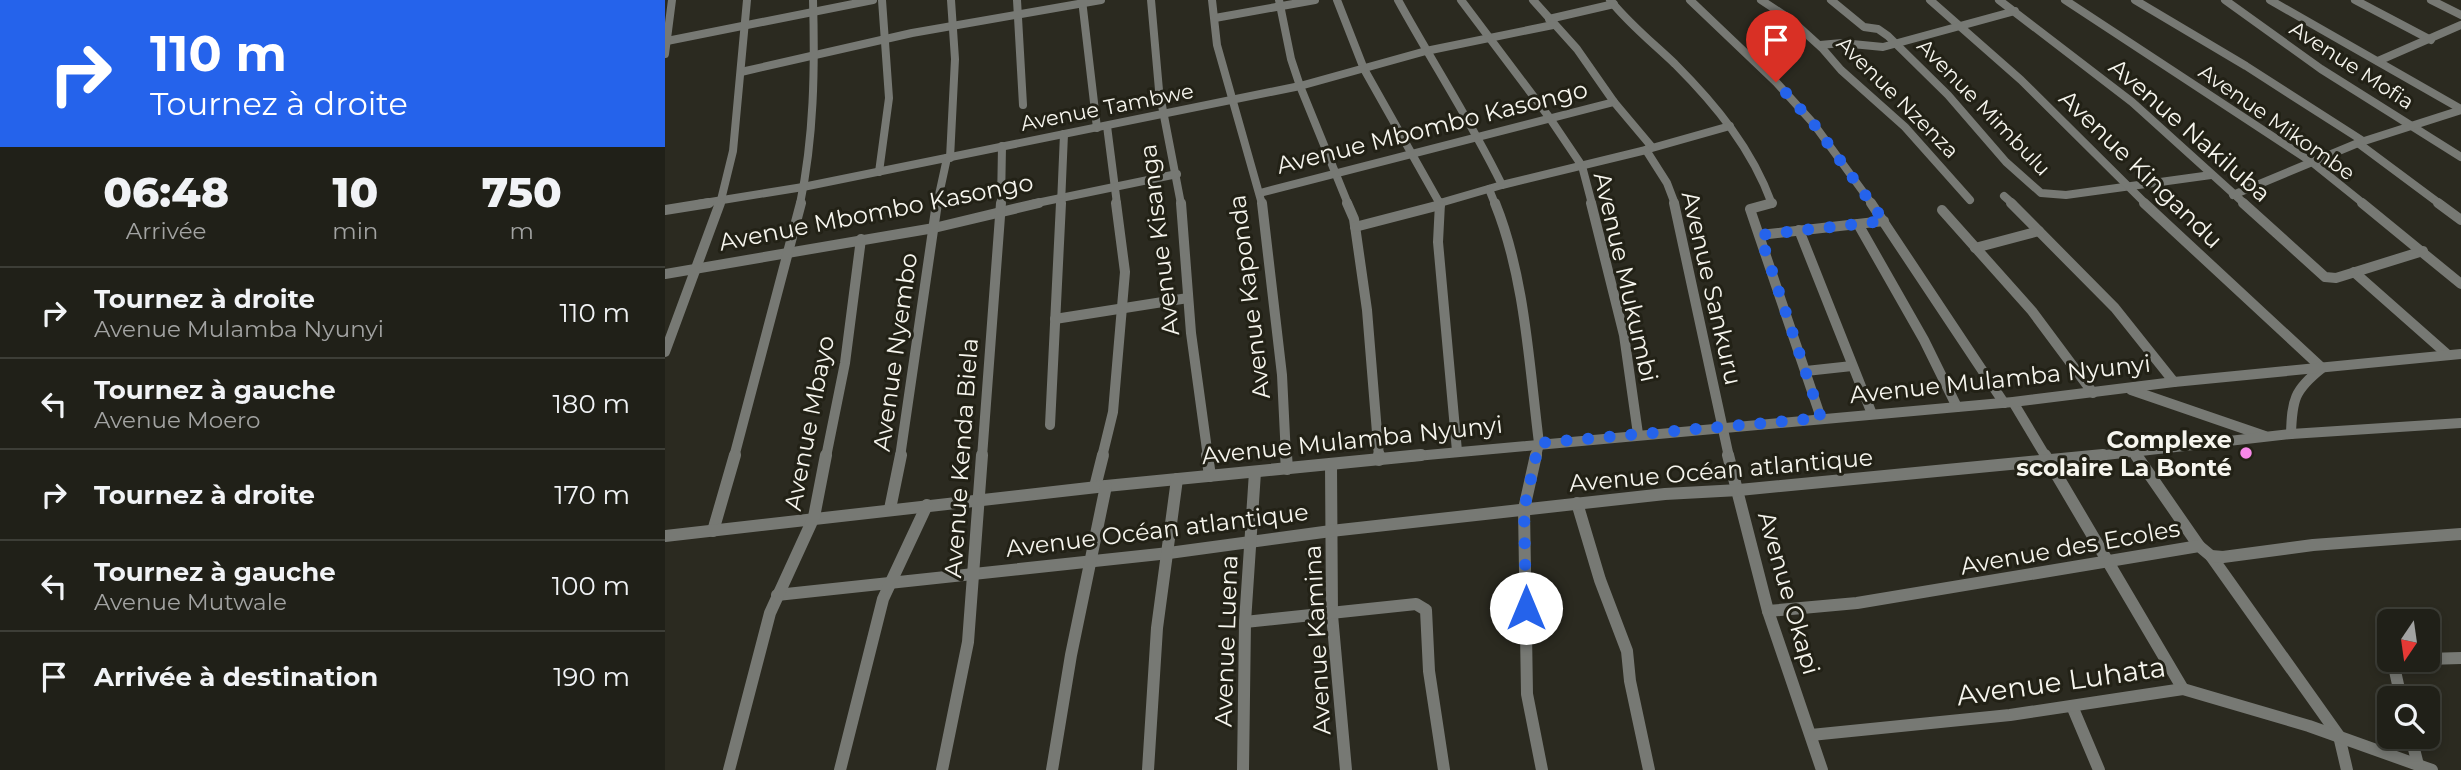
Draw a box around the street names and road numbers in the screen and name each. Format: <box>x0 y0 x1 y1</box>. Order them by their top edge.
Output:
street label: Avenue Mofia <box>2285 16 2419 114</box>
street label: Avenue Nzenza <box>1832 31 1964 163</box>
street label: Avenue Mimbulu <box>1912 33 2056 181</box>
street label: Avenue Nakiluba <box>2103 52 2277 208</box>
street label: Avenue Mikombe <box>2194 59 2360 185</box>
street label: Avenue Mbombo Kasongo <box>1273 74 1591 180</box>
street label: Avenue Tambwe <box>1018 78 1196 136</box>
street label: Avenue Kingandu <box>2053 84 2229 254</box>
street label: Avenue Kisanga <box>1133 142 1185 338</box>
street label: Avenue Mbombo Kasongo <box>716 167 1036 257</box>
street label: Avenue Mukumbi <box>1588 169 1664 385</box>
street label: Avenue Sankuru <box>1676 188 1748 388</box>
street label: Avenue Kaponda <box>1222 193 1276 401</box>
street label: Avenue Nyembo <box>867 251 923 453</box>
street label: Avenue Mbayo <box>778 333 840 513</box>
street label: Avenue Kenda Biela <box>938 337 984 579</box>
street label: Avenue Mulamba Nyunyi <box>1848 349 2152 409</box>
street label: Avenue Mulamba Nyunyi <box>1200 410 1504 470</box>
street label: Avenue Océan atlantique <box>1568 442 1874 498</box>
street label: Avenue Océan atlantique <box>1004 497 1310 563</box>
street label: Avenue Okapi <box>1752 508 1826 678</box>
street label: Avenue des Ecoles <box>1958 513 2182 581</box>
street label: Avenue Kamina <box>1298 544 1336 736</box>
street label: Avenue Luena <box>1209 555 1243 727</box>
street label: Avenue Luhata <box>1954 649 2168 713</box>

